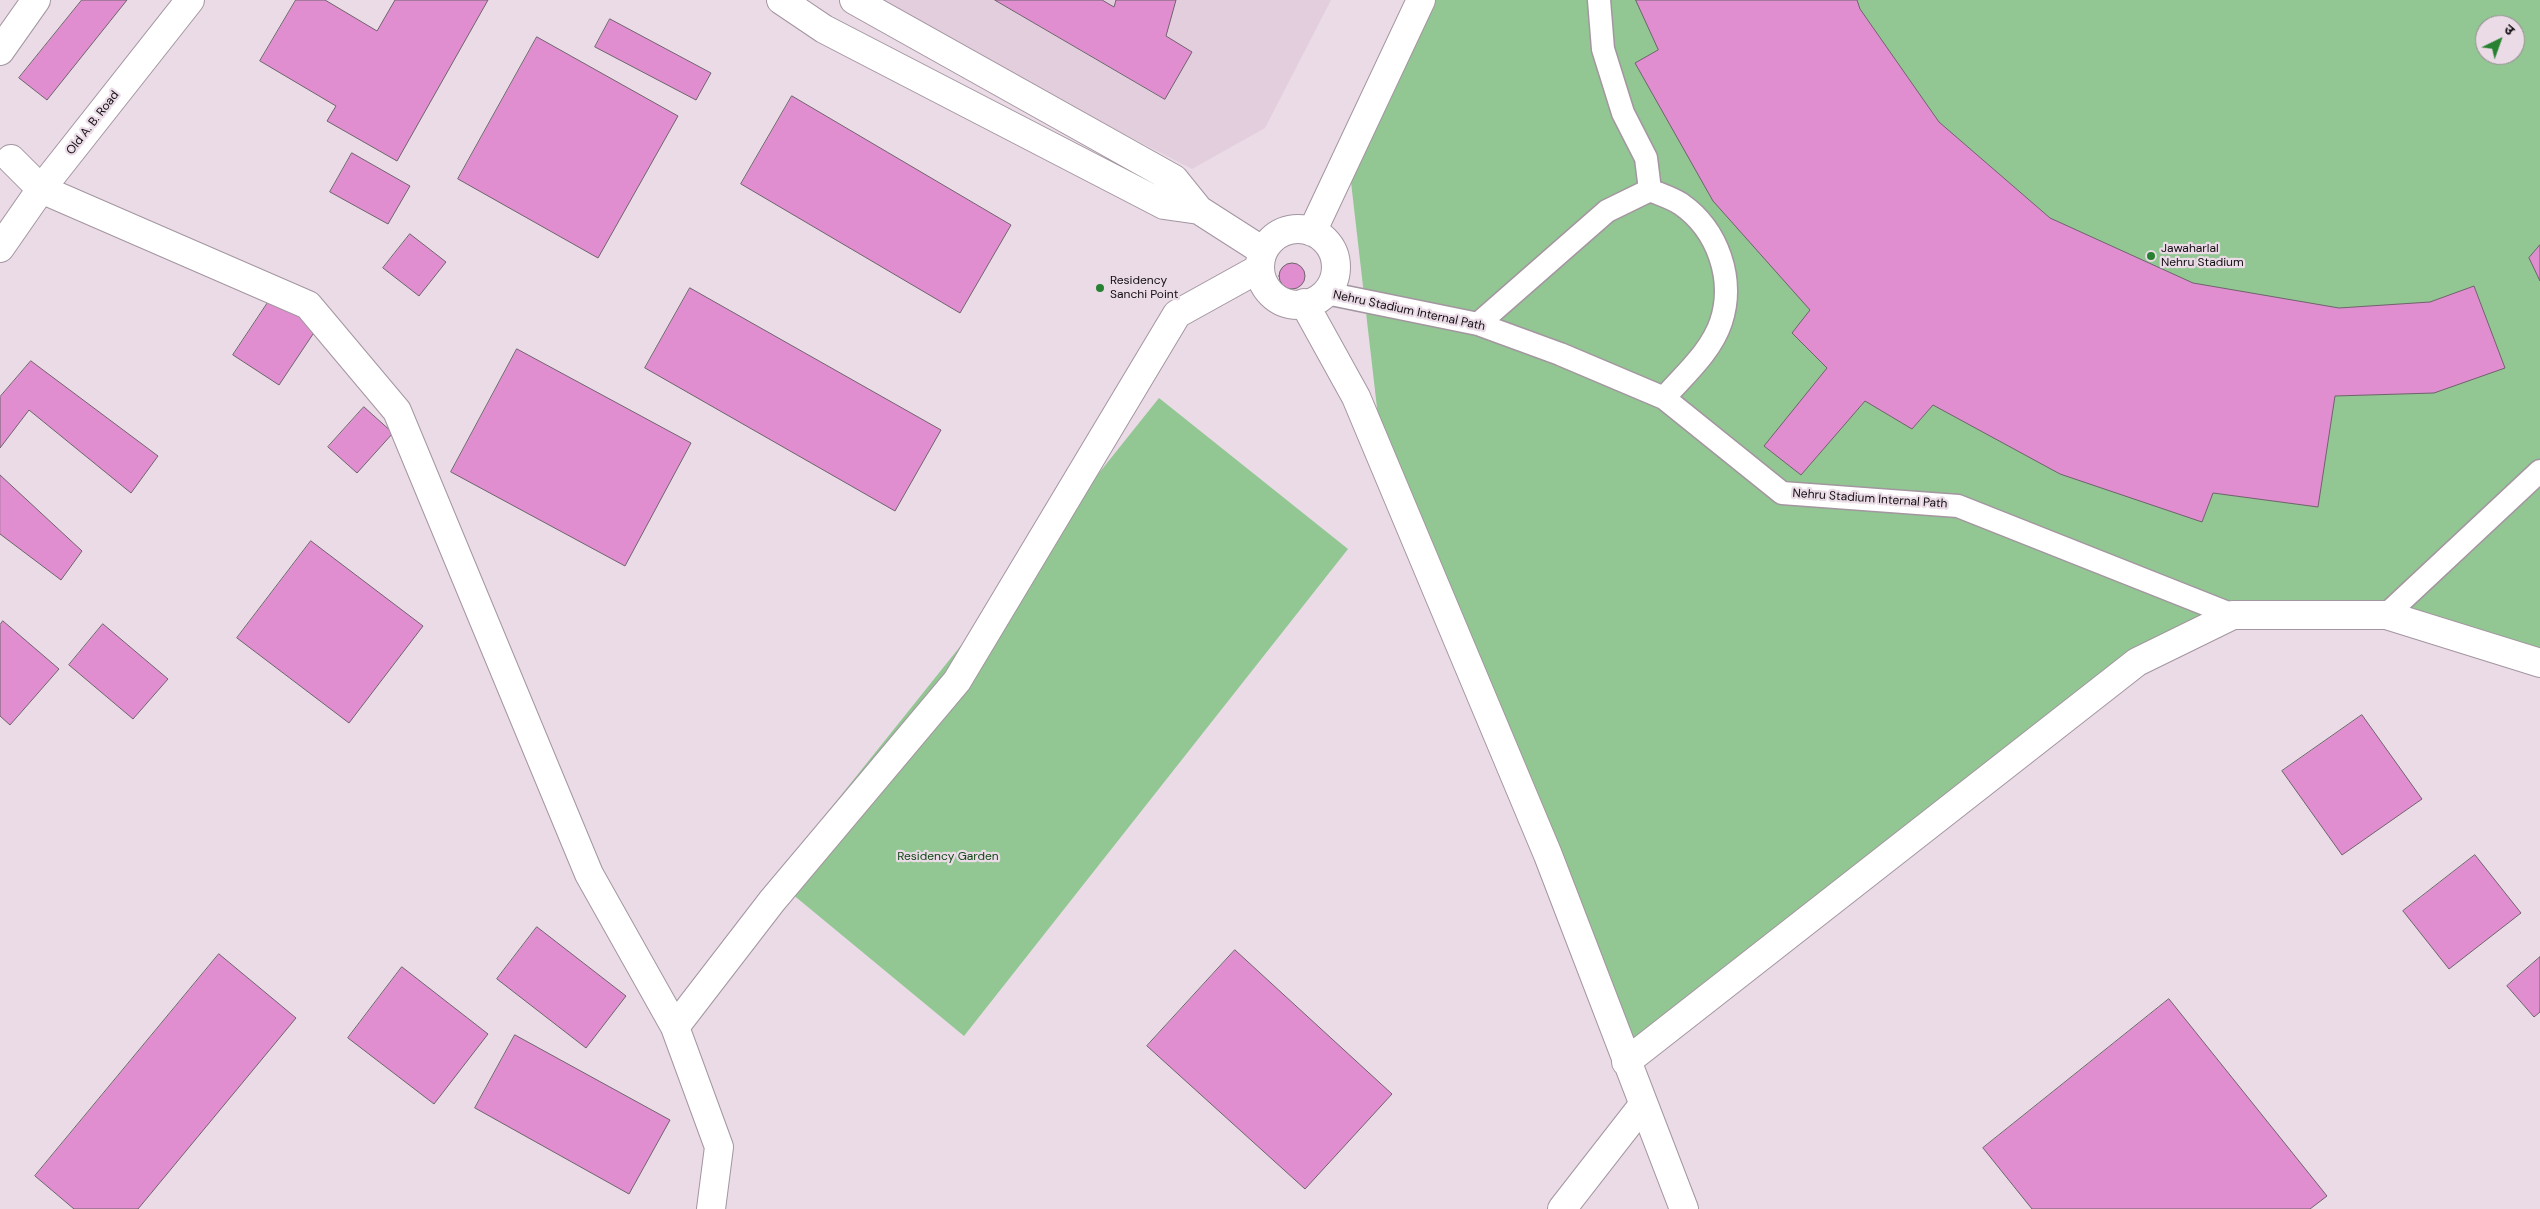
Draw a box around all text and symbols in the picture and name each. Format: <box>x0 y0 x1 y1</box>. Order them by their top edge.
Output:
north arrow <box>2475 15 2525 65</box>
text: उ <box>2500 20 2518 39</box>
street label: Old A. B. Road <box>64 88 122 158</box>
place label: Jawaharlal Nehru Stadium <box>2161 242 2244 270</box>
marker: Jawaharlal Nehru Stadium <box>2145 250 2157 262</box>
place label: Residency Sanchi Point <box>1110 274 1178 302</box>
marker: Residency Sanchi Point <box>1094 282 1106 294</box>
street label: Nehru Stadium Internal Path <box>1332 288 1486 334</box>
street label: Nehru Stadium Internal Path <box>1792 486 1948 512</box>
park label: Residency Garden <box>897 850 999 864</box>

